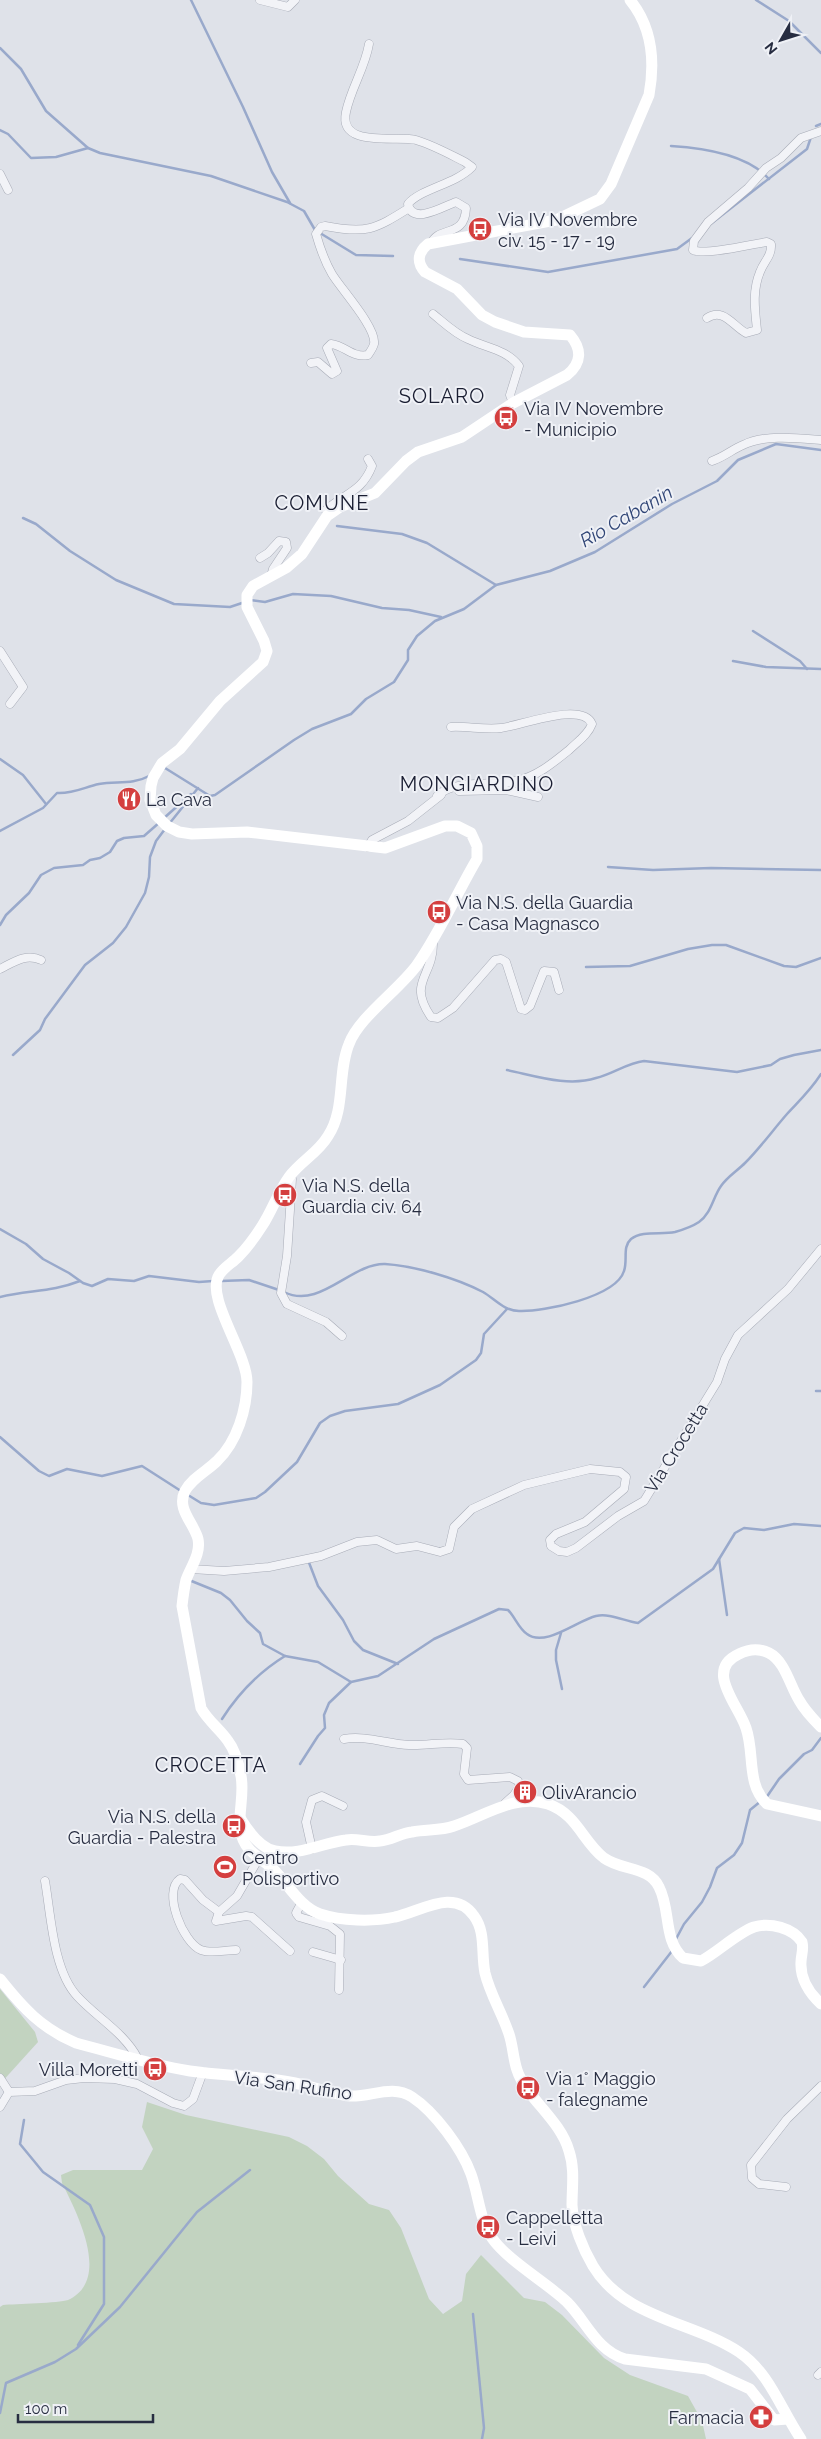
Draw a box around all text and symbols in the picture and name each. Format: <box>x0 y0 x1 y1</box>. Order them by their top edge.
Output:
north arrow <box>756 15 806 65</box>
text: N <box>761 39 780 57</box>
place label: Via IV Novembre civ. 15 - 17 - 19 <box>498 209 638 251</box>
bus stop icon: Via IV Novembre civ. 15 - 17 - 19 <box>467 216 493 242</box>
district label: SOLARO <box>399 384 485 408</box>
place label: Via IV Novembre - Municipio <box>524 398 664 440</box>
bus stop icon: Via IV Novembre - Municipio <box>493 405 519 431</box>
water label: Rio Cabanin <box>576 481 676 551</box>
district label: COMUNE <box>275 491 369 515</box>
district label: MONGIARDINO <box>400 772 554 796</box>
restaurant icon: La Cava <box>116 786 142 812</box>
place label: La Cava <box>146 789 212 810</box>
place label: Via N.S. della Guardia - Casa Magnasco <box>456 892 633 934</box>
bus stop icon: Via N.S. della Guardia - Casa Magnasco <box>426 899 452 925</box>
place label: Via N.S. della Guardia civ. 64 <box>302 1175 422 1217</box>
bus stop icon: Via N.S. della Guardia civ. 64 <box>272 1182 298 1208</box>
street label: Via Crocetta <box>640 1399 712 1497</box>
district label: CROCETTA <box>155 1753 267 1777</box>
building icon: OlivArancio <box>512 1779 538 1805</box>
place label: OlivArancio <box>542 1782 637 1803</box>
place label: Via N.S. della Guardia - Palestra <box>68 1806 216 1848</box>
bus stop icon: Via N.S. della Guardia - Palestra <box>221 1813 247 1839</box>
place label: Centro Polisportivo <box>242 1847 340 1889</box>
sports icon: Centro Polisportivo <box>212 1854 238 1880</box>
bus stop icon: Villa Moretti <box>142 2056 168 2082</box>
place label: Villa Moretti <box>39 2059 138 2080</box>
street label: Via San Rufino <box>233 2066 354 2104</box>
place label: Via 1° Maggio - falegname <box>546 2068 656 2110</box>
bus stop icon: Via 1° Maggio - falegname <box>515 2075 541 2101</box>
place label: Cappelletta - Leivi <box>506 2207 603 2249</box>
bus stop icon: Cappelletta - Leivi <box>475 2214 501 2240</box>
scale bar <box>18 2392 152 2424</box>
text: 100 m <box>25 2400 67 2418</box>
pharmacy icon: Farmacia <box>748 2404 774 2430</box>
place label: Farmacia <box>668 2407 744 2428</box>

